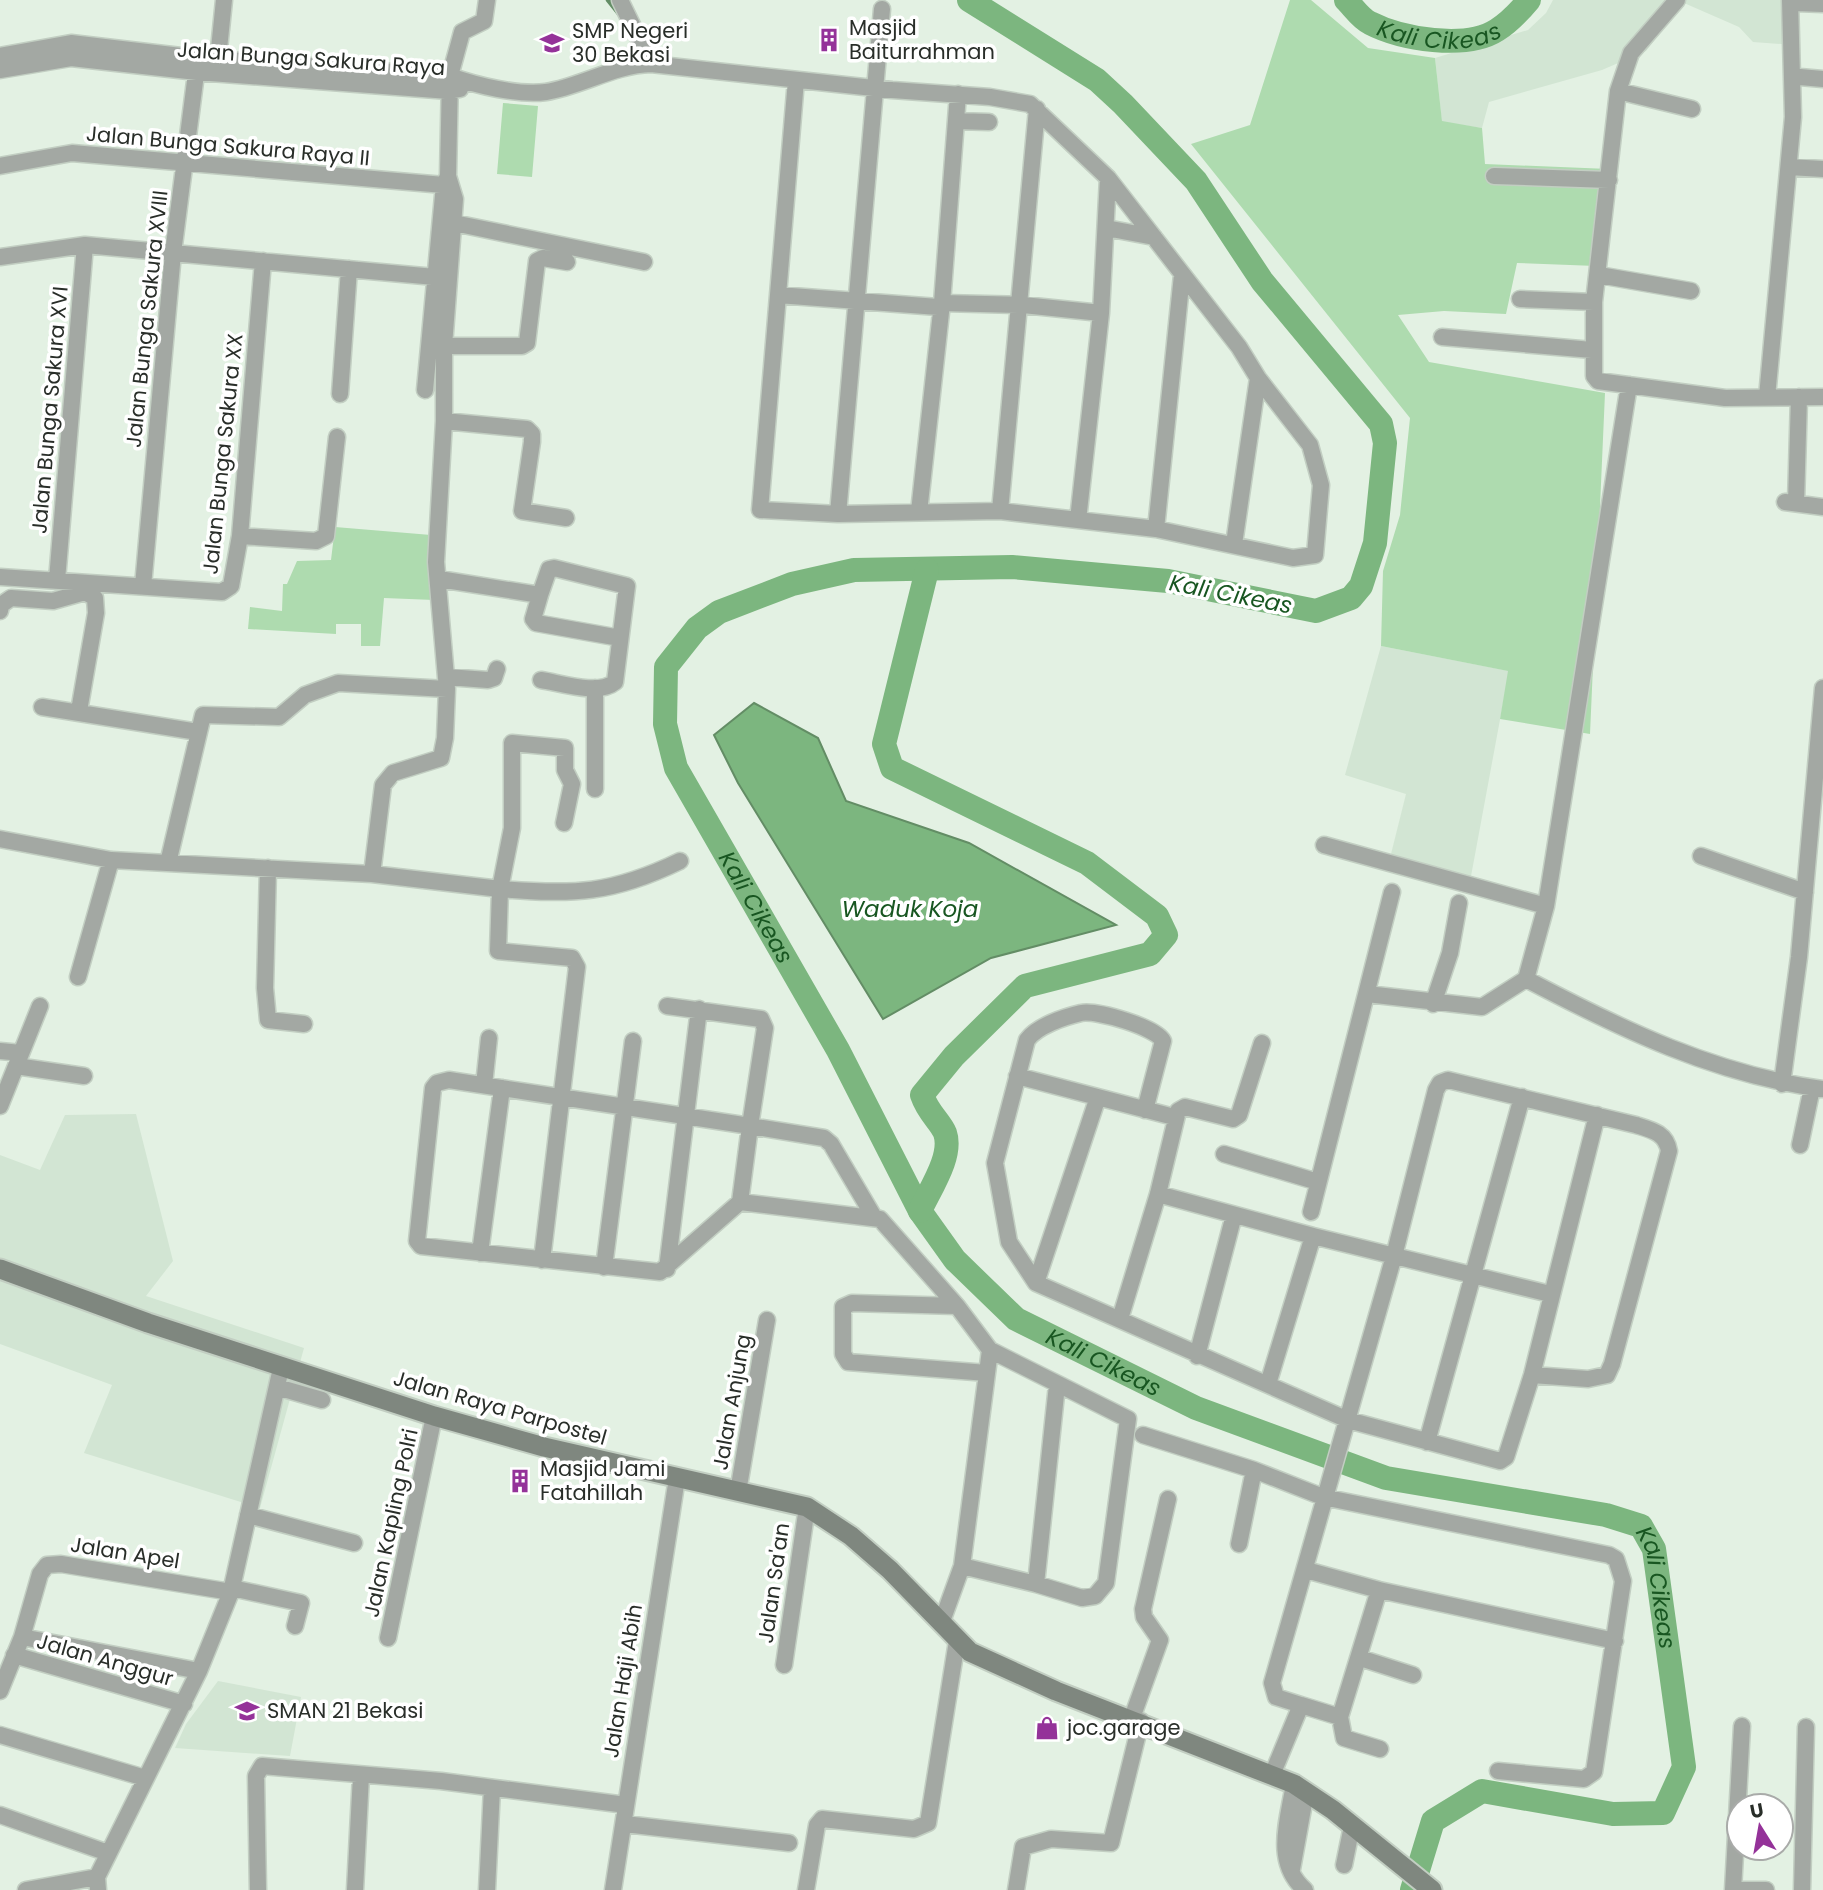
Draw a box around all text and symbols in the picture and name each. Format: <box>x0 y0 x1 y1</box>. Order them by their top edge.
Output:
water label: Kali Cikeas <box>1373 12 1507 57</box>
place label: Masjid Baiturrahman <box>849 13 995 66</box>
place label: SMP Negeri 30 Bekasi <box>572 16 688 69</box>
building icon: Masjid Baiturrahman <box>815 26 843 54</box>
school or university icon: SMP Negeri 30 Bekasi <box>538 29 566 57</box>
street label: Jalan Bunga Sakura Raya <box>176 35 446 82</box>
street label: Jalan Bunga Sakura Raya II <box>85 119 371 172</box>
street label: Jalan Bunga Sakura XVIII <box>119 189 174 449</box>
street label: Jalan Bunga Sakura XVI <box>24 285 75 535</box>
street label: Jalan Bunga Sakura XX <box>195 332 250 576</box>
water label: Kali Cikeas <box>1167 566 1295 622</box>
water label: Kali Cikeas <box>711 845 801 969</box>
water label: Waduk Koja <box>842 893 978 925</box>
water label: Kali Cikeas <box>1041 1320 1167 1404</box>
street label: Jalan Anjung <box>705 1332 758 1472</box>
street label: Jalan Raya Parpostel <box>390 1363 610 1452</box>
street label: Jalan Kapling Polri <box>356 1426 425 1620</box>
place label: Masjid Jami Fatahillah <box>540 1454 666 1507</box>
building icon: Masjid Jami Fatahillah <box>506 1467 534 1495</box>
water label: Kali Cikeas <box>1628 1520 1684 1651</box>
street label: Jalan Sa'an <box>751 1521 796 1645</box>
street label: Jalan Apel <box>68 1530 182 1575</box>
street label: Jalan Haji Abih <box>596 1602 649 1760</box>
street label: Jalan Anggur <box>33 1626 177 1693</box>
place label: SMAN 21 Bekasi <box>267 1696 423 1725</box>
school or university icon: SMAN 21 Bekasi <box>233 1697 261 1725</box>
place label: joc.garage <box>1066 1713 1180 1742</box>
shop icon: joc.garage <box>1033 1714 1061 1742</box>
north arrow <box>1725 1792 1795 1862</box>
text: U <box>1748 1796 1766 1825</box>

